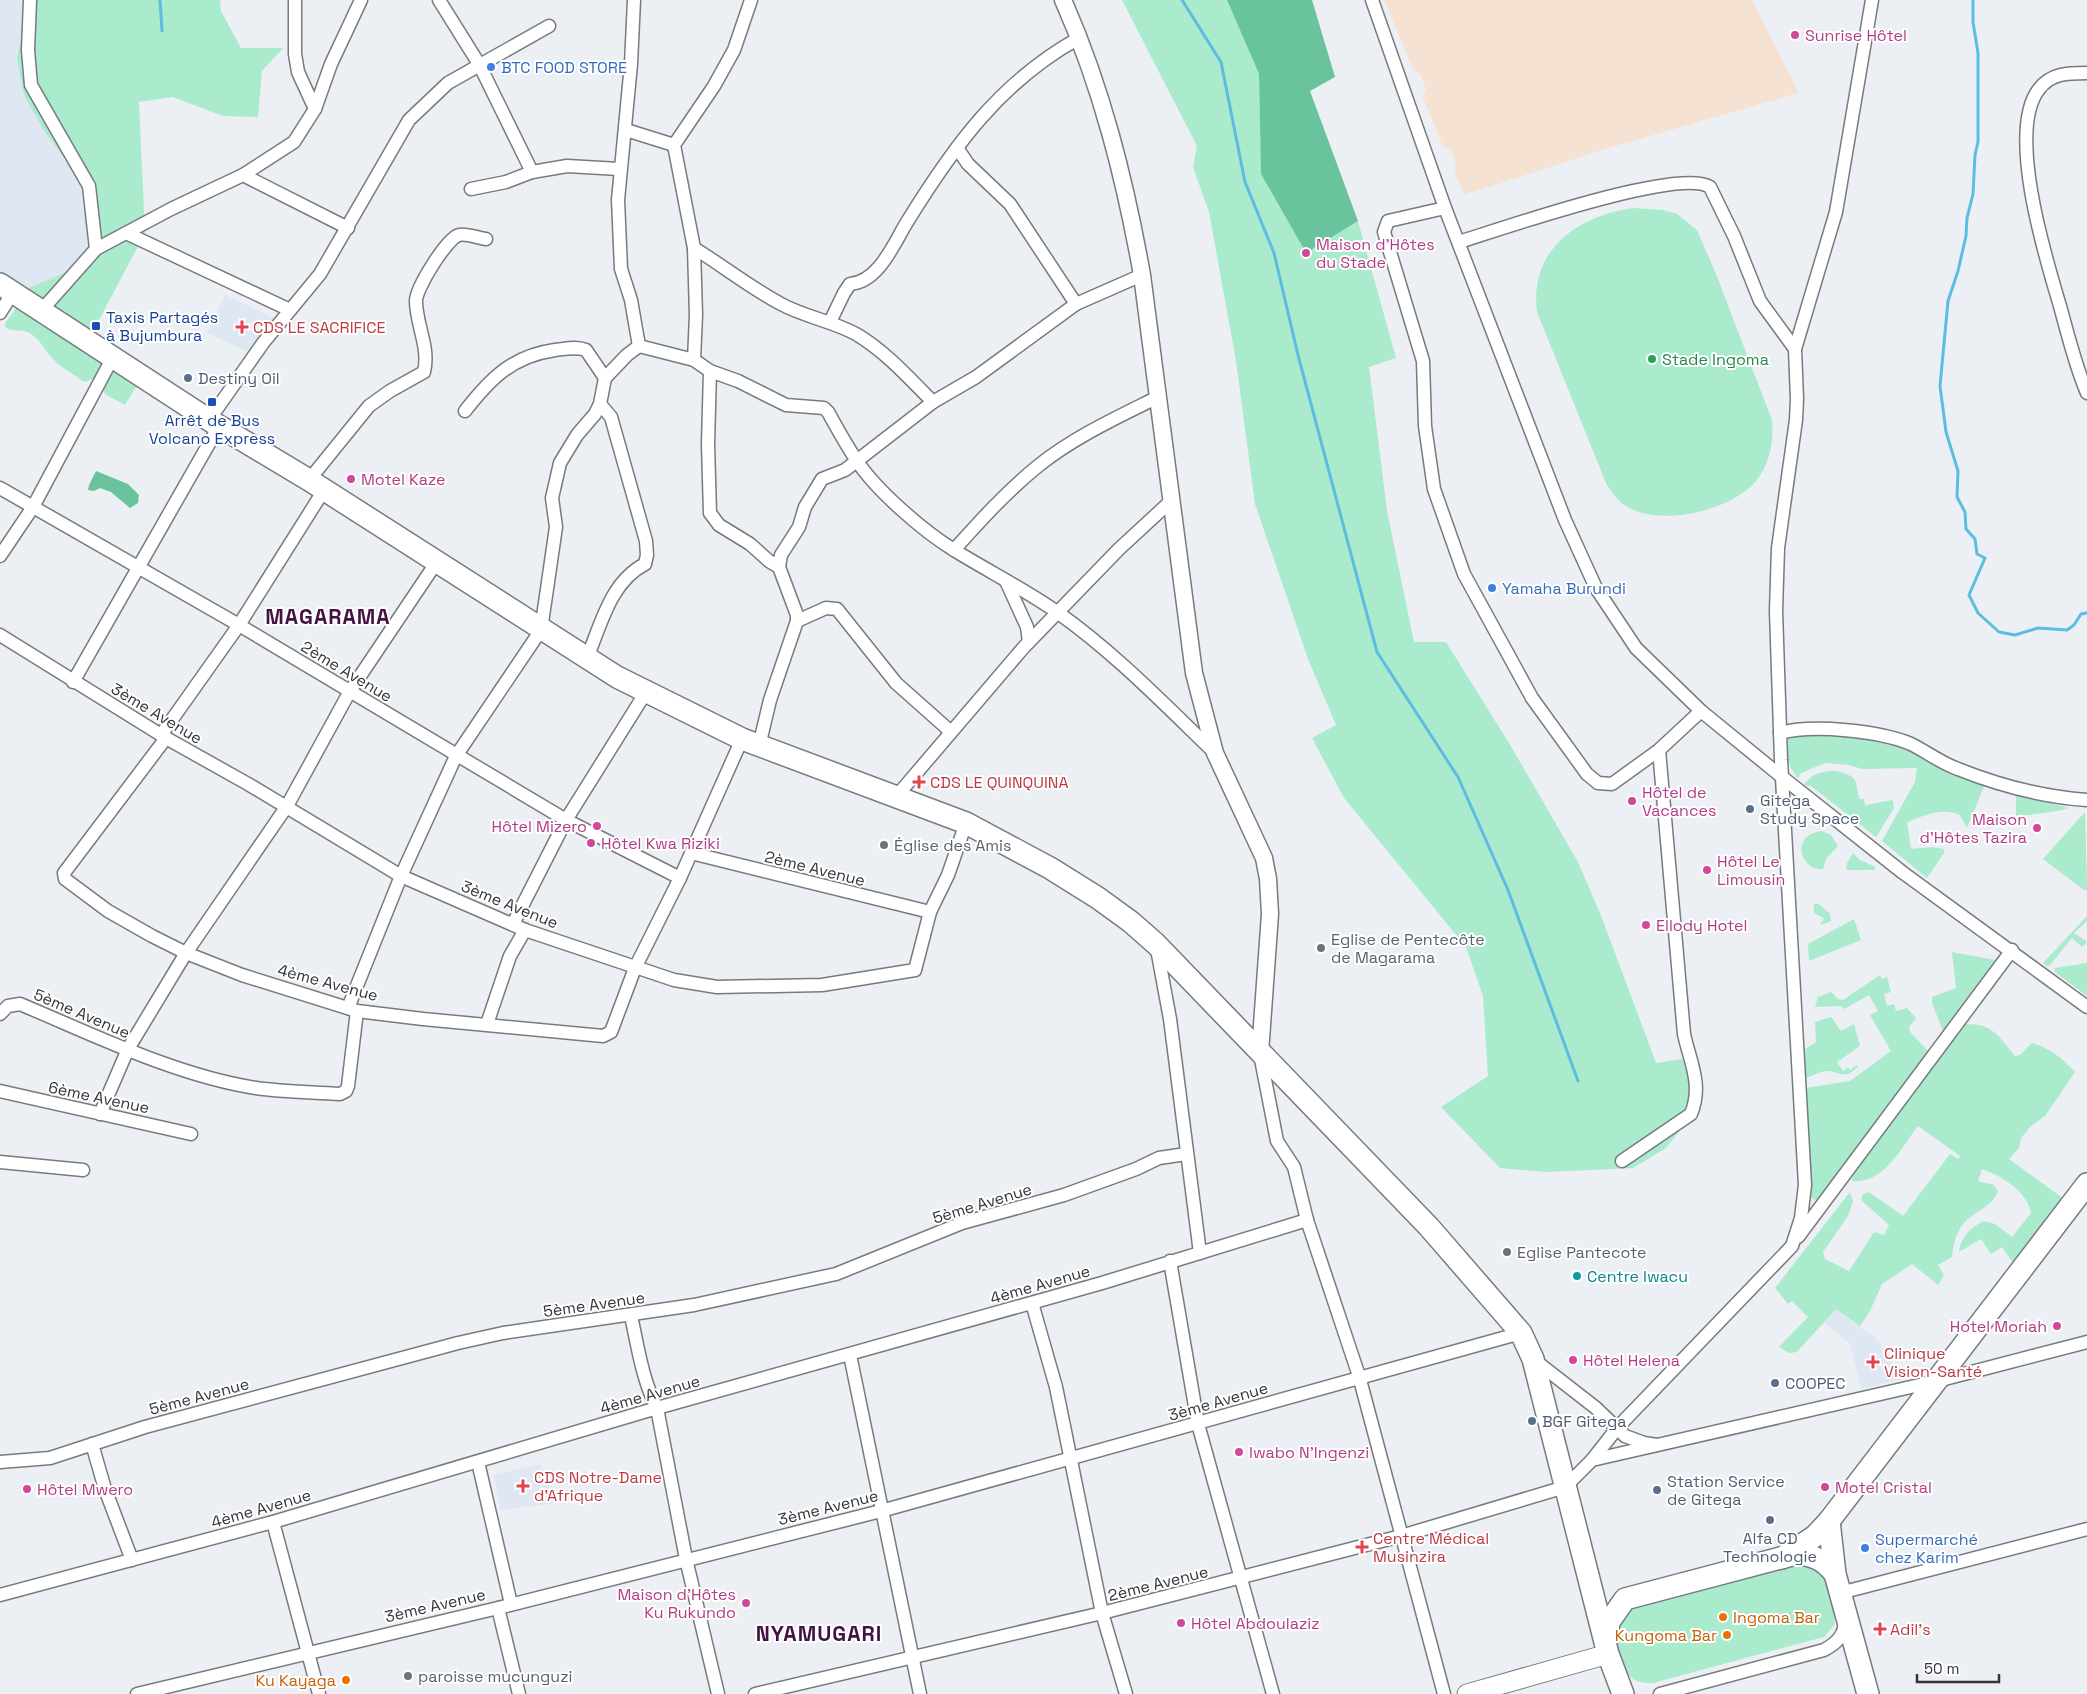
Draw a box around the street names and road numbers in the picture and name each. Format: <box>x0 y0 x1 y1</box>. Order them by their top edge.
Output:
street label: 2ème Avenue <box>297 636 396 707</box>
street label: 3ème Avenue <box>107 678 206 749</box>
street label: 2ème Avenue <box>762 846 867 891</box>
street label: 3ème Avenue <box>458 875 561 933</box>
street label: 4ème Avenue <box>275 959 380 1006</box>
street label: 5ème Avenue <box>30 984 133 1043</box>
street label: 6ème Avenue <box>46 1077 151 1118</box>
street label: 5ème Avenue <box>930 1178 1034 1229</box>
street label: 4ème Avenue <box>988 1260 1093 1309</box>
street label: 5ème Avenue <box>542 1287 646 1322</box>
street label: 4ème Avenue <box>598 1370 703 1419</box>
street label: 5ème Avenue <box>147 1373 251 1420</box>
street label: 3ème Avenue <box>1166 1377 1270 1426</box>
street label: 4ème Avenue <box>209 1484 314 1533</box>
street label: 3ème Avenue <box>776 1485 881 1530</box>
street label: 2ème Avenue <box>1106 1561 1211 1606</box>
street label: 3ème Avenue <box>383 1584 488 1627</box>

